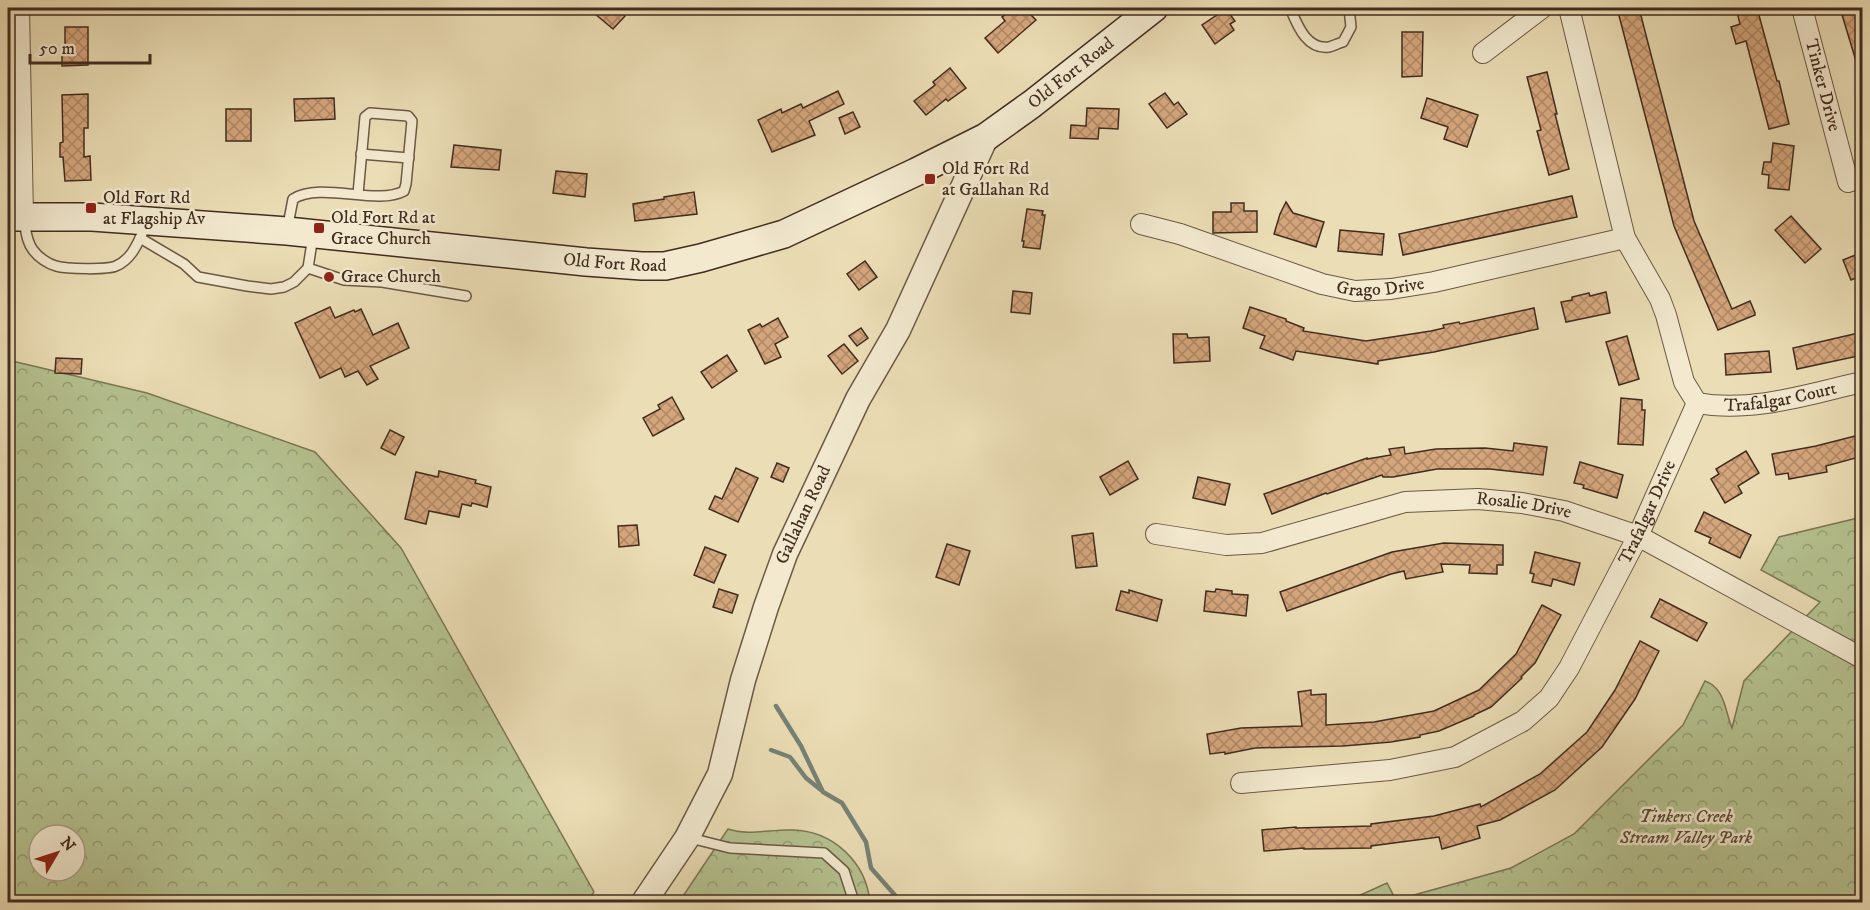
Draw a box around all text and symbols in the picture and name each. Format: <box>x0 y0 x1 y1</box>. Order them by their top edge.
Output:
scale bar <box>30 27 150 65</box>
street label: Old Fort Road <box>1024 33 1119 114</box>
street label: Tinker Drive <box>1800 37 1845 134</box>
text: 50 m <box>39 38 75 60</box>
place label: Old Fort Rd at Gallahan Rd <box>942 158 1049 201</box>
marker: Old Fort Rd at Gallahan Rd <box>923 172 937 186</box>
place label: Old Fort Rd at Flagship Av <box>103 187 205 230</box>
marker: Old Fort Rd at Flagship Av <box>84 201 98 215</box>
place label: Old Fort Rd at Grace Church <box>331 207 436 250</box>
marker: Old Fort Rd at Grace Church <box>312 221 326 235</box>
street label: Old Fort Road <box>562 249 667 277</box>
place label: Grace Church <box>341 266 441 288</box>
marker: Grace Church <box>322 270 336 284</box>
street label: Grago Drive <box>1334 273 1426 302</box>
street label: Trafalgar Court <box>1724 377 1839 417</box>
street label: Trafalgar Drive <box>1614 457 1681 568</box>
street label: Gallahan Road <box>771 462 836 567</box>
street label: Rosalie Drive <box>1475 488 1574 524</box>
park label: Tinkers Creek Stream Valley Park <box>1619 806 1753 849</box>
north arrow <box>27 823 87 883</box>
text: N <box>56 833 80 856</box>

